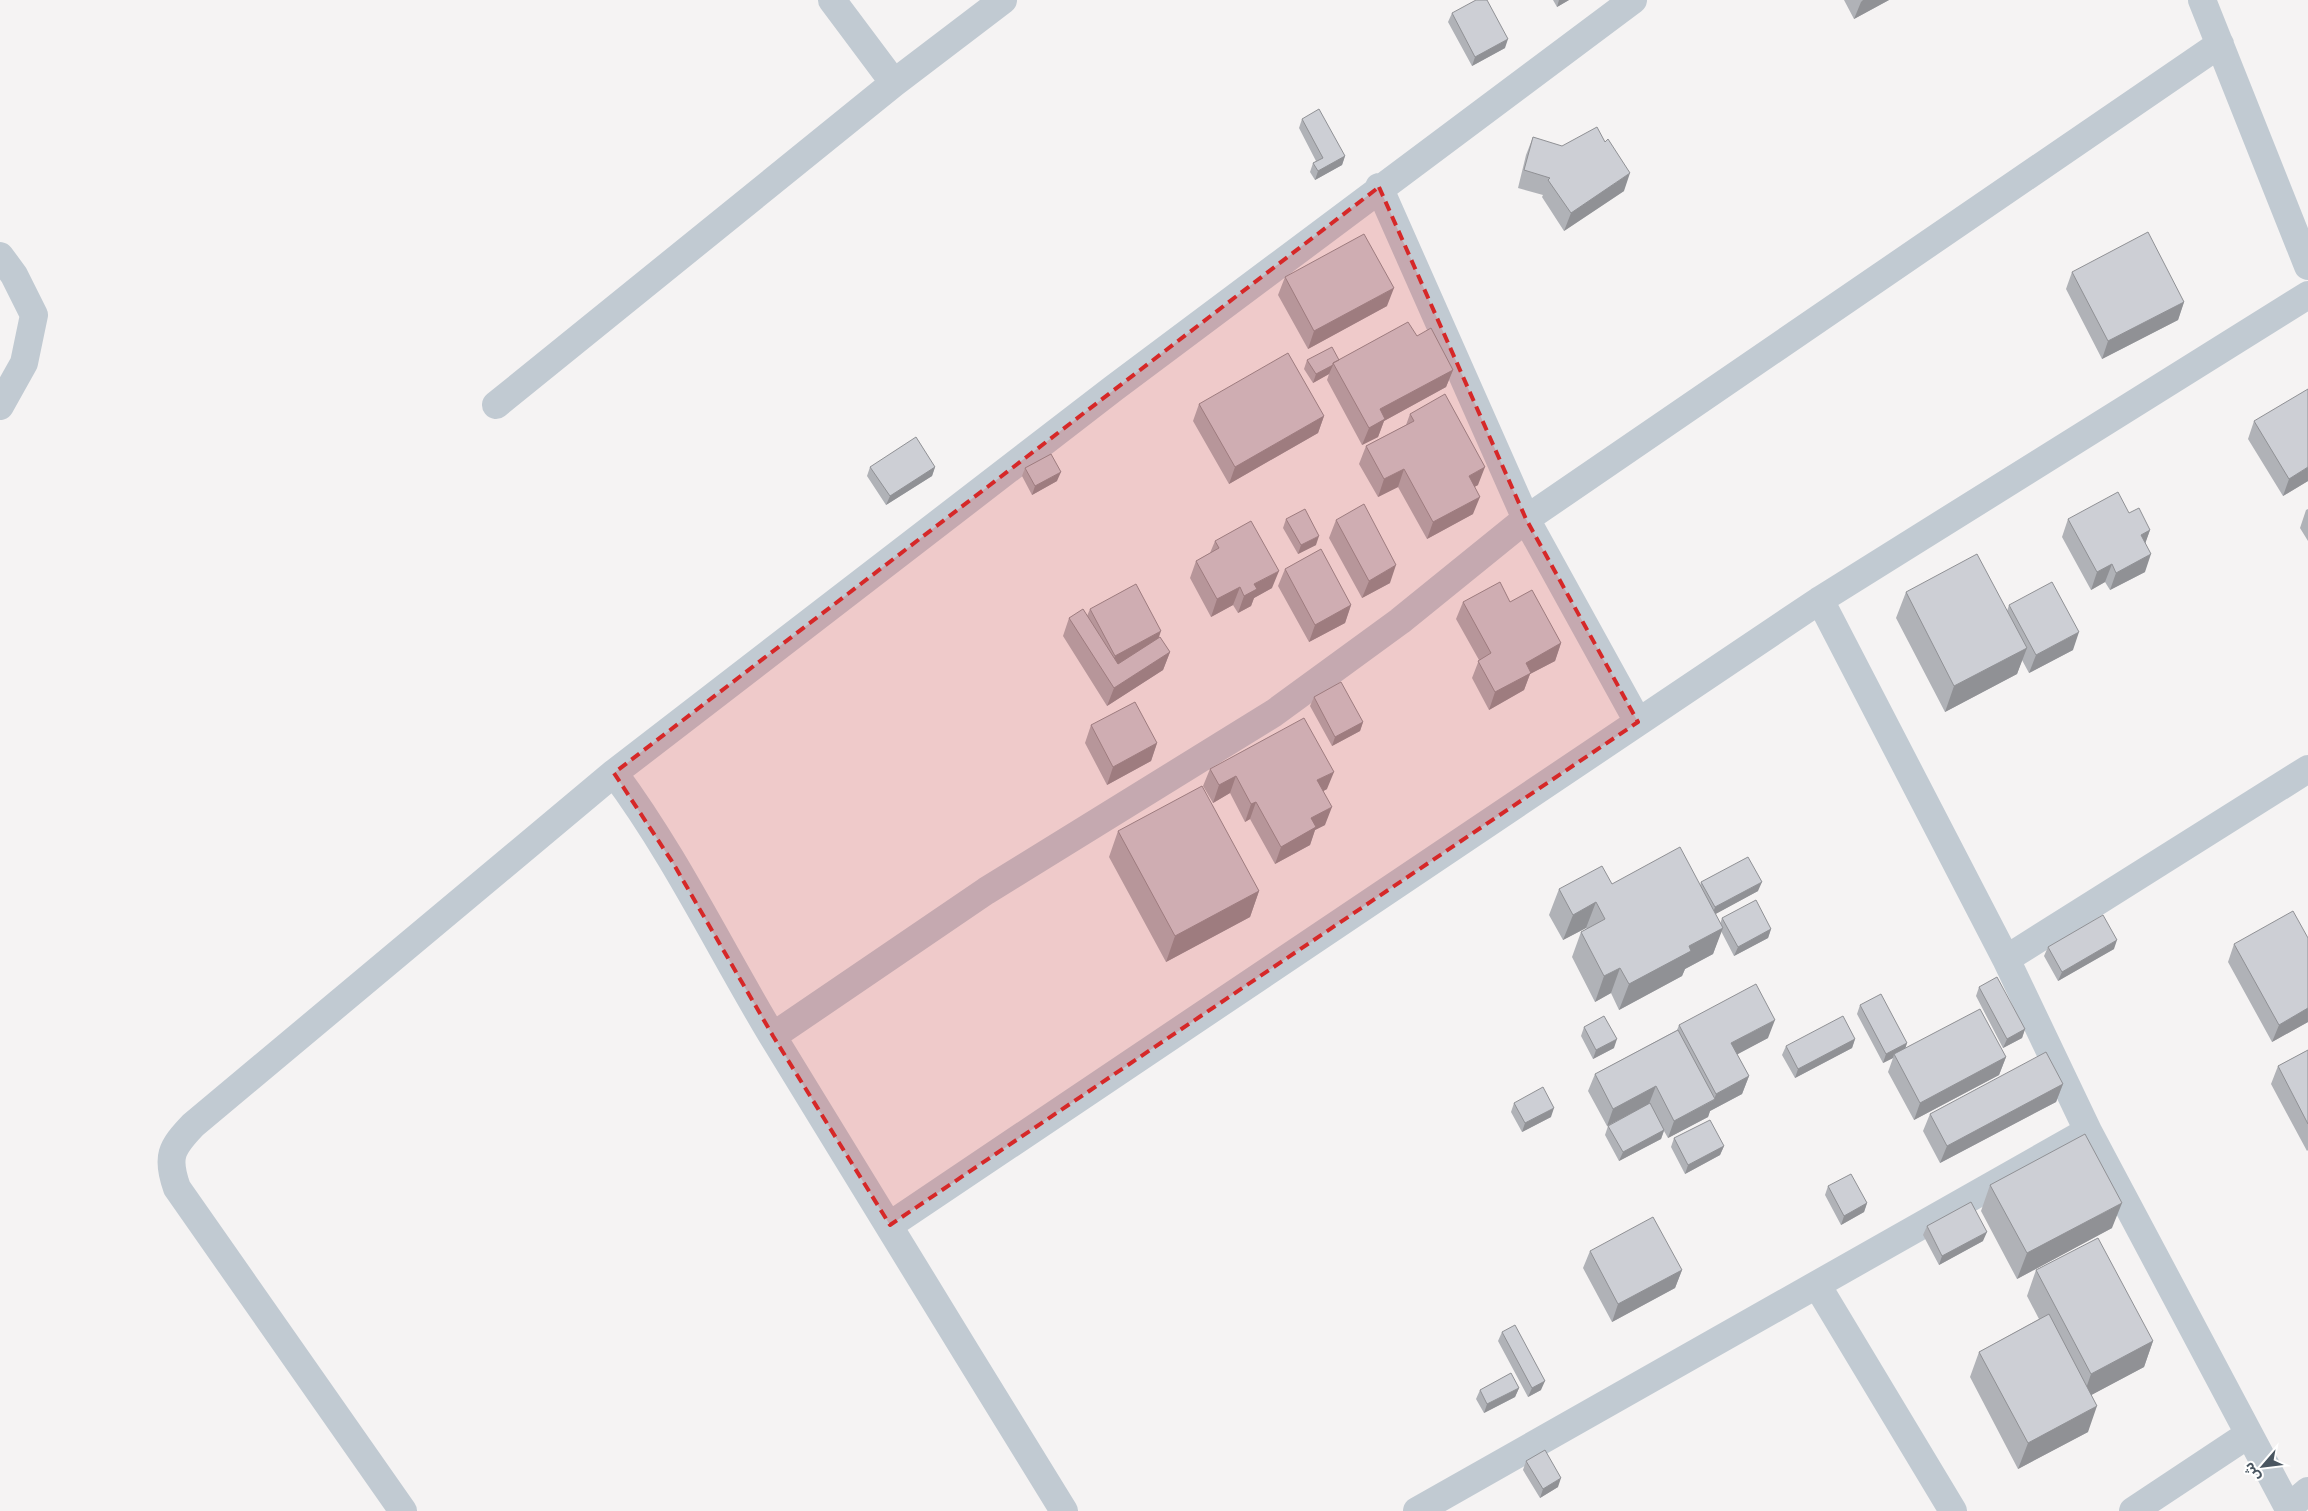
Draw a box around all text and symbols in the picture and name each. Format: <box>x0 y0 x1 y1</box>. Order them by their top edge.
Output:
north arrow <box>2238 1441 2288 1491</box>
text: ش <box>2239 1459 2264 1485</box>

